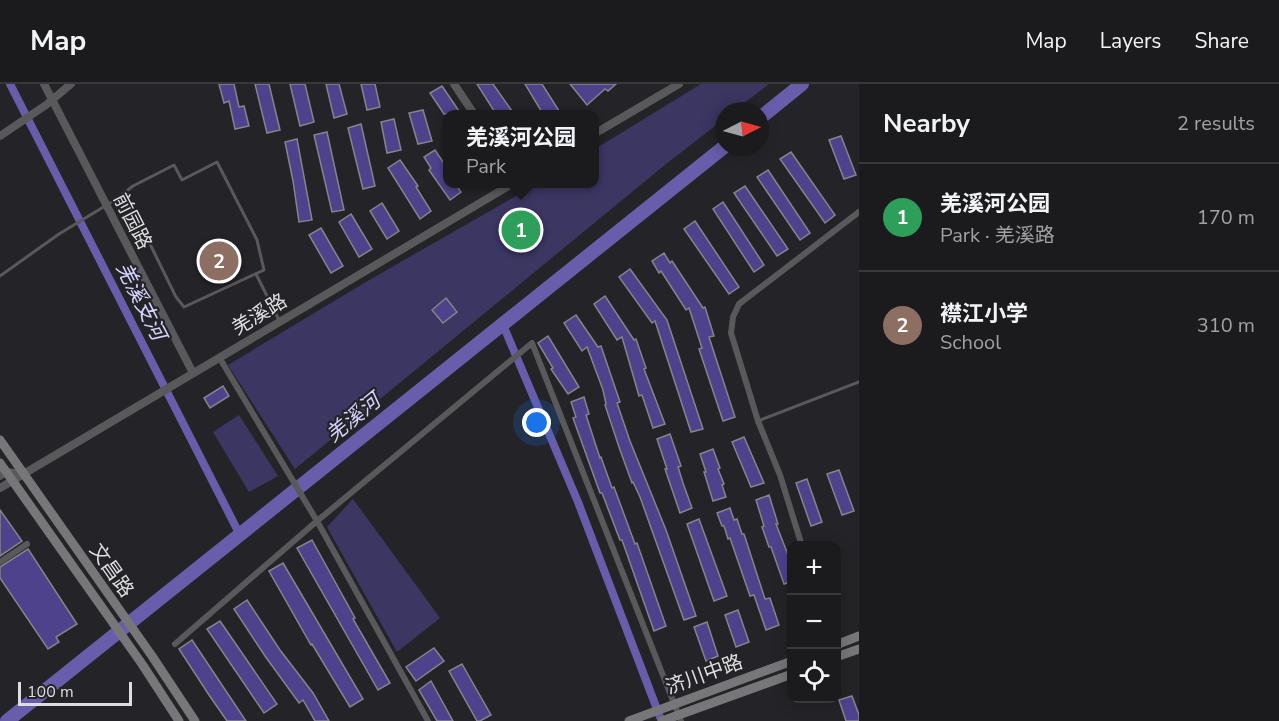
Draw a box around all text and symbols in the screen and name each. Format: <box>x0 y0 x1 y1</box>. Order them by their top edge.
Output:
text: Map <box>30 22 86 60</box>
text: Map <box>1025 27 1067 55</box>
text: Layers <box>1100 27 1161 55</box>
text: Share <box>1194 27 1249 55</box>
north arrow <box>715 102 769 156</box>
text: Nearby <box>883 106 970 141</box>
popup <box>443 110 599 188</box>
text: 2 results <box>1177 110 1255 137</box>
text: 羌溪河公园 <box>466 123 576 153</box>
text: Park <box>466 153 506 180</box>
street label: 前园路 <box>107 188 158 254</box>
text: 羌溪河公园 <box>940 189 1050 219</box>
text: 1 <box>897 204 909 231</box>
text: 170 m <box>1197 204 1255 231</box>
pin: 1 <box>502 208 540 252</box>
text: Park · 羌溪路 <box>940 222 1055 249</box>
pin: 2 <box>200 238 238 284</box>
water label: 羌溪支河 <box>109 257 174 348</box>
street label: 羌溪路 <box>227 287 292 341</box>
text: 襟江小学 <box>940 299 1028 329</box>
text: 2 <box>897 312 909 339</box>
text: 310 m <box>1197 312 1255 339</box>
text: School <box>940 329 1001 356</box>
water label: 羌溪河 <box>320 385 389 449</box>
your location <box>522 408 551 437</box>
street label: 文昌路 <box>83 538 140 603</box>
map controls <box>787 541 841 703</box>
button: + <box>787 541 841 595</box>
button: − <box>787 595 841 649</box>
street label: 济川中路 <box>662 648 746 701</box>
button: locate <box>787 649 841 703</box>
scale bar <box>18 679 132 706</box>
text: 100 m <box>27 681 74 703</box>

